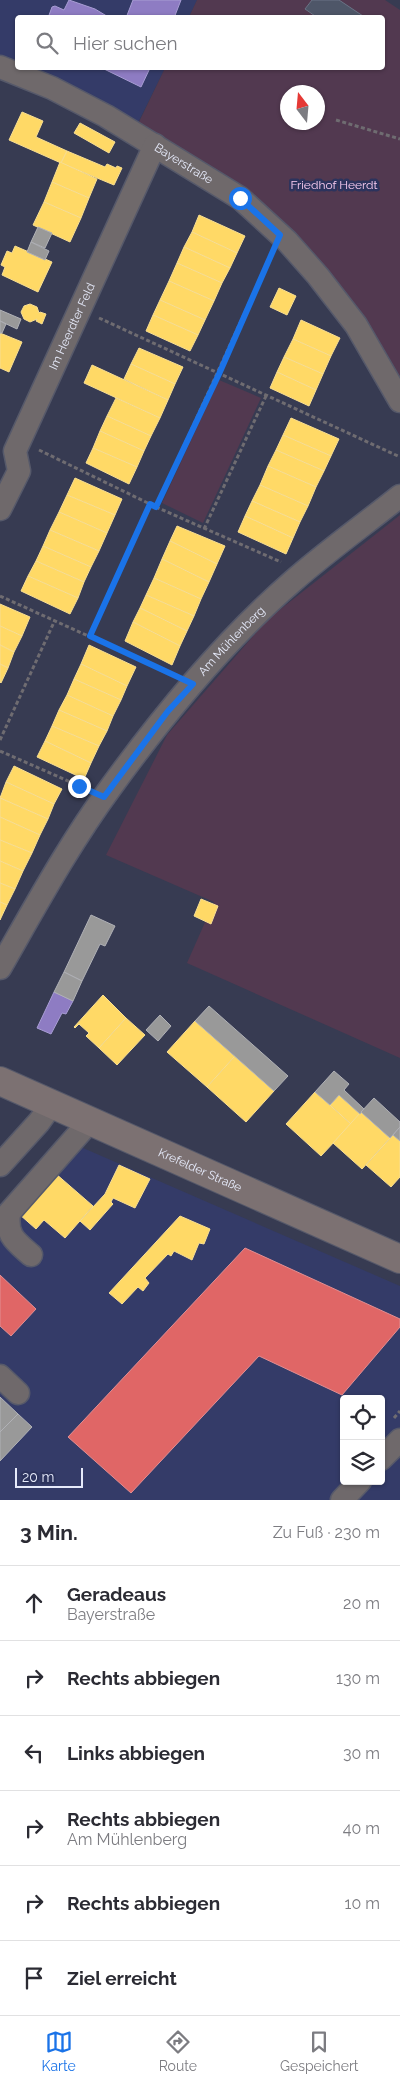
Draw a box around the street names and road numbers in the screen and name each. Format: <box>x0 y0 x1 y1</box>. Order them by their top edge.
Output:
street label: Bayerstraße <box>152 140 216 187</box>
street label: Im Heerdter Feld <box>46 281 98 372</box>
street label: Am Mühlenberg <box>195 603 268 678</box>
street label: Krefelder Straße <box>156 1145 244 1195</box>

